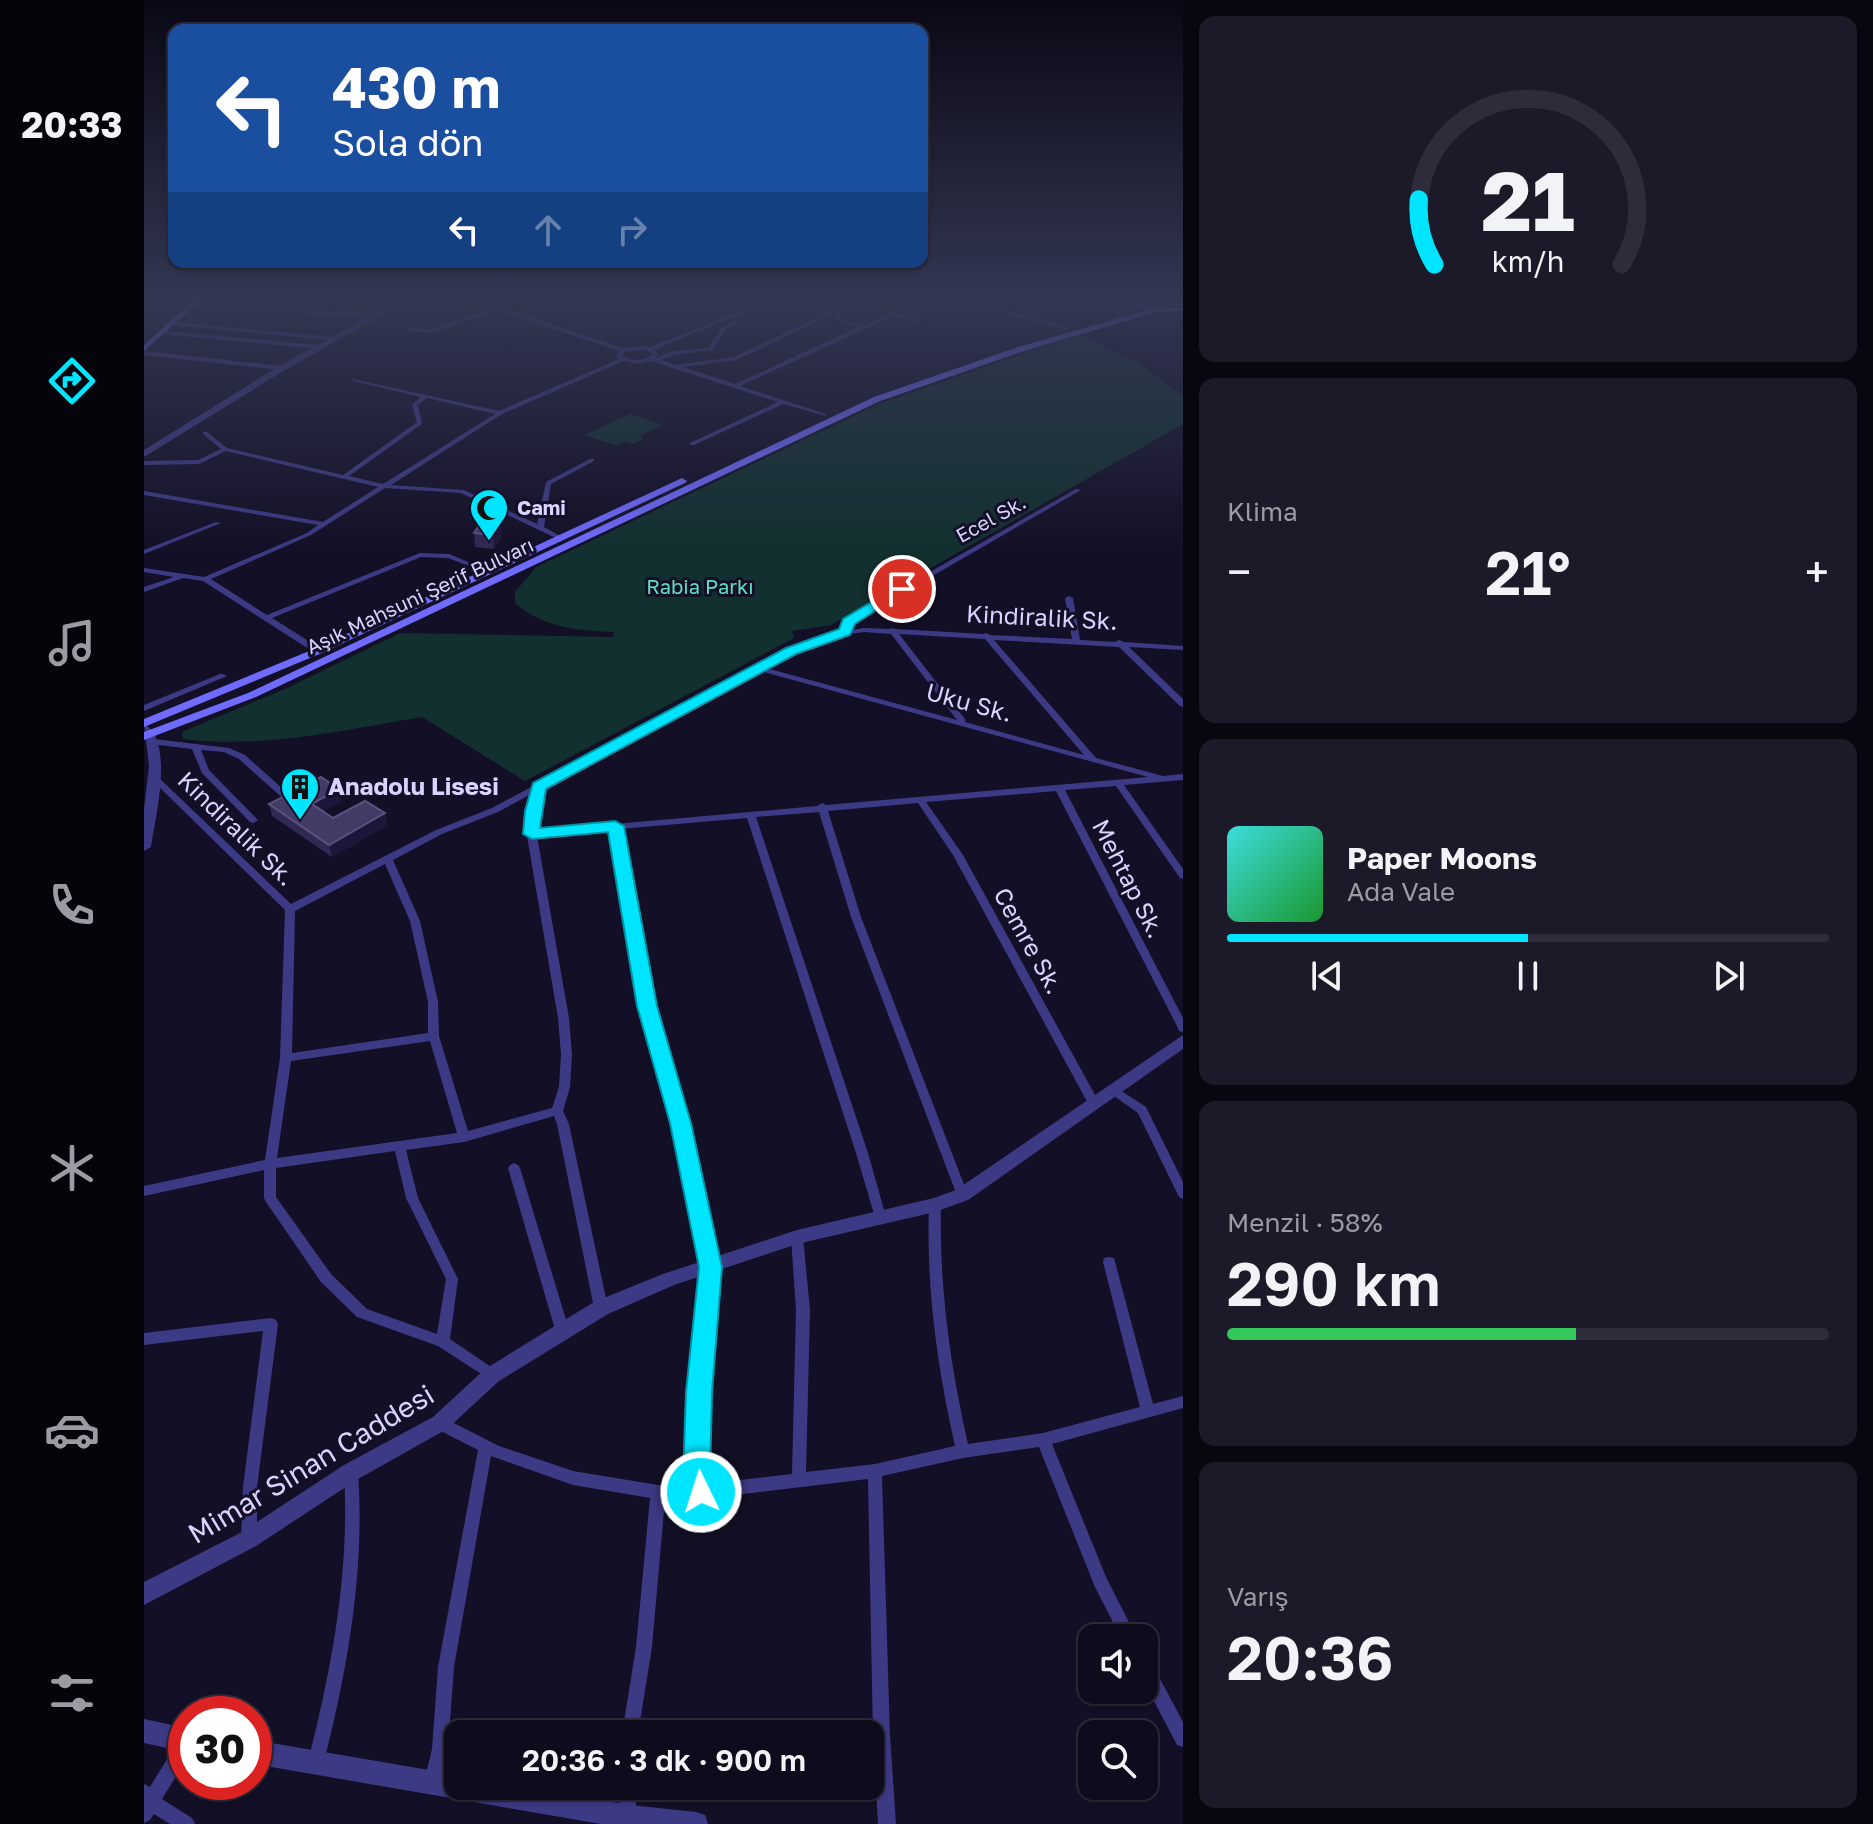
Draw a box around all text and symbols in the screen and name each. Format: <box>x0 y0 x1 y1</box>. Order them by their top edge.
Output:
text: 430 m <box>332 53 501 120</box>
icon: left <box>200 56 304 160</box>
text: 20:33 <box>22 103 122 146</box>
text: Sola dön <box>332 121 483 164</box>
text: 21 <box>1481 148 1575 248</box>
icon: left <box>442 208 486 252</box>
icon: ahead <box>526 208 570 252</box>
icon: right <box>610 208 654 252</box>
text: km/h <box>1492 244 1564 278</box>
icon: directions <box>44 353 100 409</box>
mosque icon: Cami <box>468 487 510 542</box>
street label: Ecel Sk. <box>951 489 1030 547</box>
place label: Cami <box>517 495 566 519</box>
text: Klima <box>1227 496 1298 527</box>
street label: Aşık Mahsuni Şerif Bulvarı <box>302 532 537 658</box>
text: 21° <box>1485 536 1571 608</box>
text: − <box>1227 545 1251 598</box>
text: + <box>1805 545 1829 598</box>
pin <box>868 555 936 623</box>
icon: arrive <box>880 567 924 611</box>
park label: Rabia Parkı <box>646 574 754 598</box>
street label: Kindiralik Sk. <box>966 598 1119 635</box>
icon: music <box>44 615 100 671</box>
street label: Uku Sk. <box>923 676 1016 727</box>
street label: Kindiralik Sk. <box>172 765 302 891</box>
building icon: Anadolu Lisesi <box>279 766 321 821</box>
place label: Anadolu Lisesi <box>328 771 499 800</box>
street label: Mehtap Sk. <box>1087 814 1172 943</box>
text: Paper Moons <box>1347 840 1537 876</box>
text: Ada Vale <box>1347 876 1455 907</box>
icon: phone <box>44 877 100 933</box>
street label: Cemre Sk. <box>988 882 1070 998</box>
icon: previous <box>1305 954 1349 998</box>
icon: pause <box>1506 954 1550 998</box>
icon: next <box>1707 954 1751 998</box>
icon: climate <box>44 1140 100 1196</box>
text: Menzil · 58% <box>1227 1207 1383 1238</box>
text: 290 km <box>1227 1247 1441 1319</box>
street label: Mimar Sinan Caddesi <box>182 1377 440 1550</box>
icon: car <box>44 1402 100 1458</box>
position arrow <box>659 1450 743 1534</box>
text: Varış <box>1227 1581 1288 1612</box>
text: 20:36 <box>1227 1621 1394 1693</box>
map controls <box>1078 1624 1158 1800</box>
button: sound <box>1078 1624 1158 1704</box>
icon: filters <box>44 1665 100 1721</box>
speed limit sign: 30 <box>168 1696 272 1800</box>
button: search <box>1078 1720 1158 1800</box>
text: 20:36 · 3 dk · 900 m <box>522 1742 806 1778</box>

